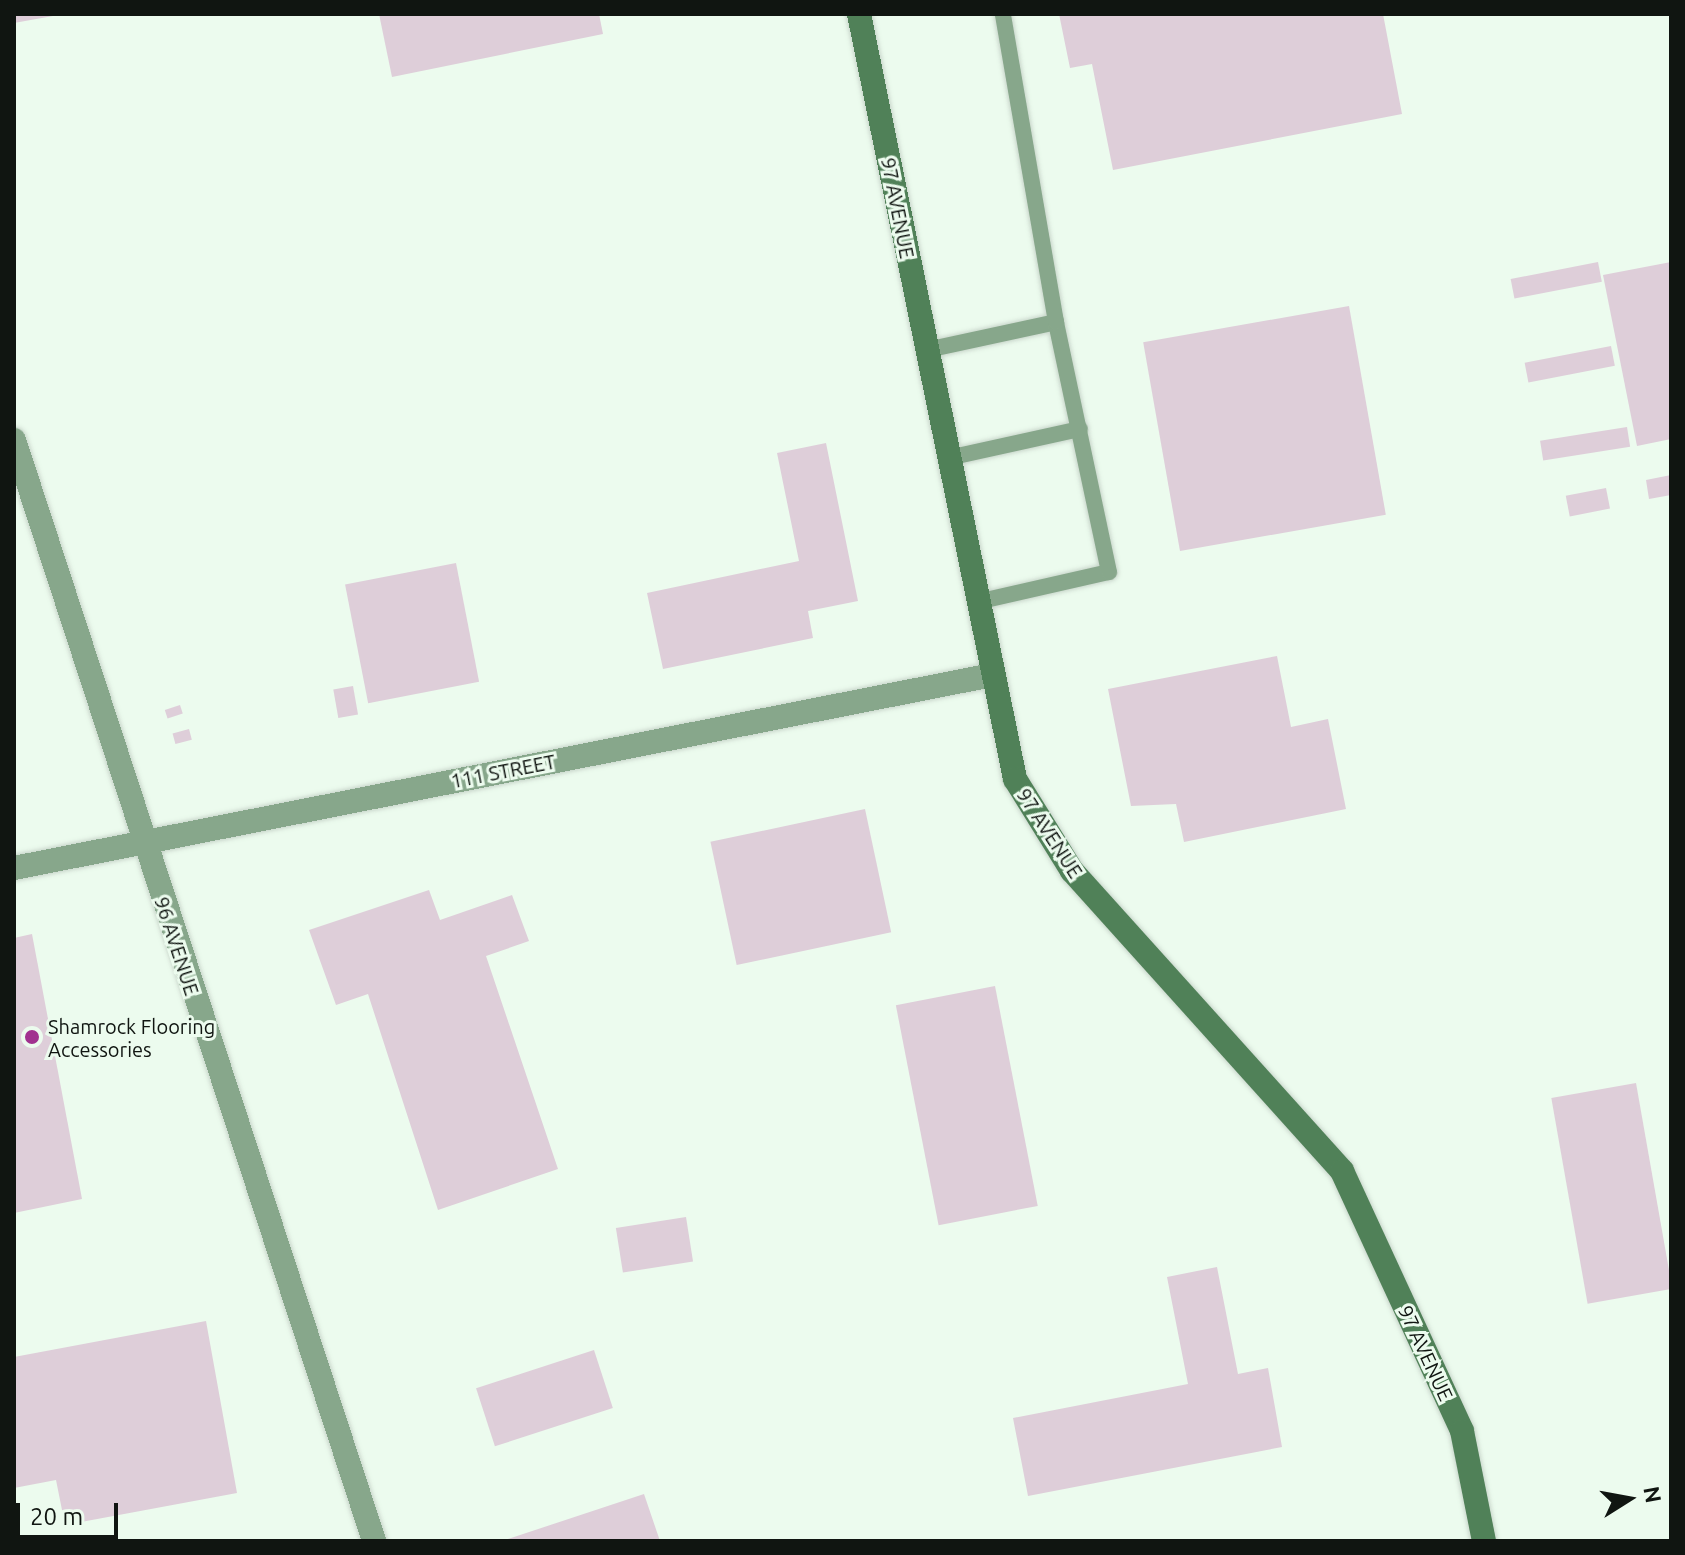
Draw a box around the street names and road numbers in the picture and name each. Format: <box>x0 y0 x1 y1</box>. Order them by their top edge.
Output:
street label: 97 AVENUE <box>876 156 920 260</box>
street label: 111 STREET <box>449 749 557 793</box>
street label: 97 AVENUE <box>1012 784 1088 882</box>
street label: 96 AVENUE <box>150 894 204 998</box>
street label: 97 AVENUE <box>1394 1302 1458 1404</box>

